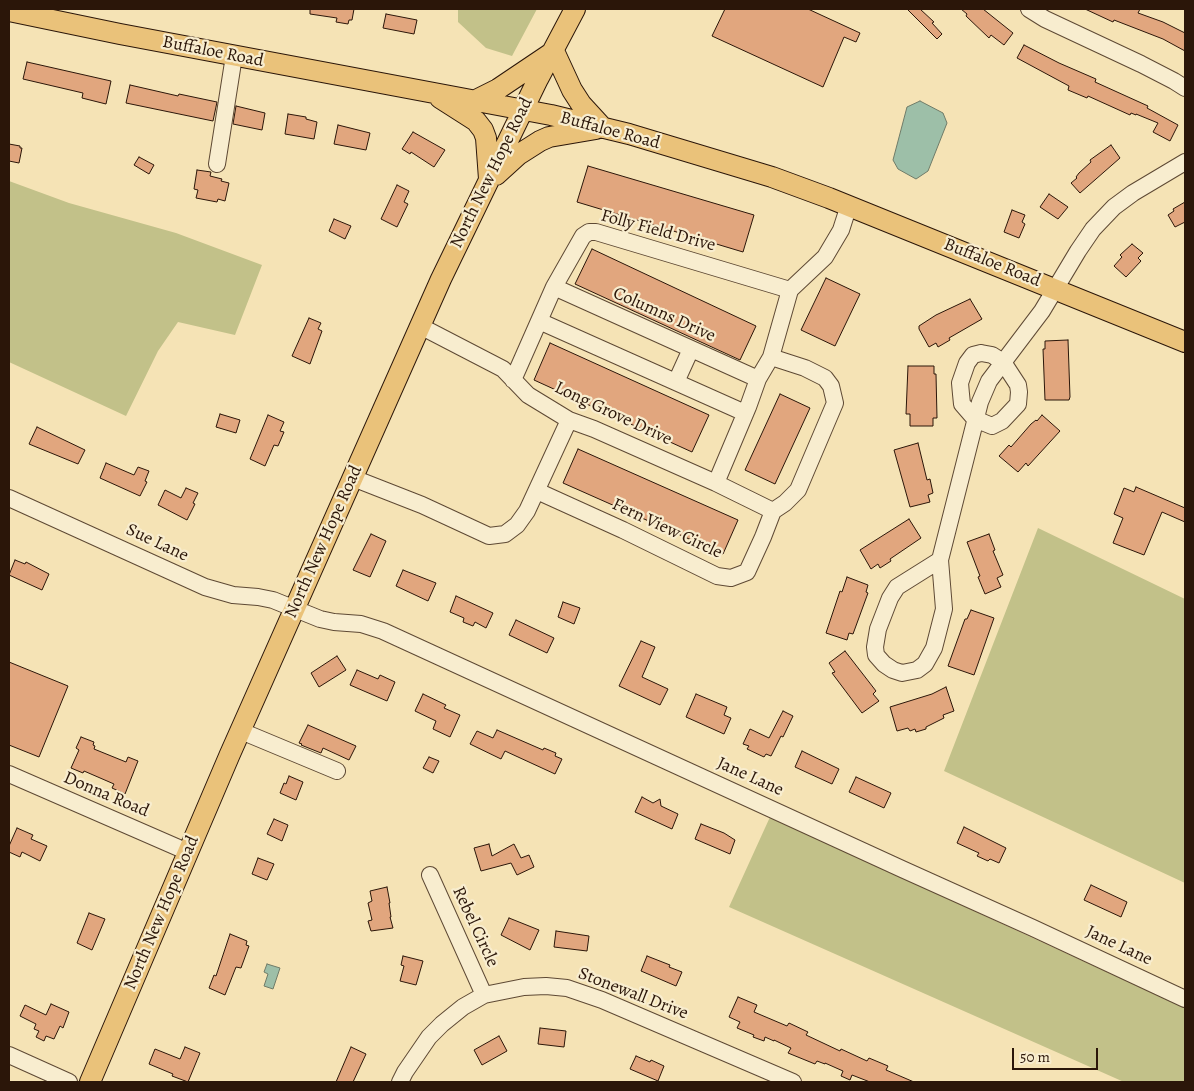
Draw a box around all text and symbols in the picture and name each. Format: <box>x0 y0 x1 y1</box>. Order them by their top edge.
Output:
street label: Buffaloe Road <box>161 32 265 72</box>
street label: North New Hope Road <box>446 94 538 252</box>
street label: Buffaloe Road <box>558 107 662 155</box>
street label: Folly Field Drive <box>598 205 718 257</box>
street label: Buffaloe Road <box>940 234 1044 292</box>
street label: Columns Drive <box>609 283 719 347</box>
street label: Long Grove Drive <box>551 377 675 451</box>
street label: North New Hope Road <box>281 462 367 622</box>
street label: Fern View Circle <box>608 494 726 564</box>
street label: Sue Lane <box>122 519 192 567</box>
street label: Jane Lane <box>713 753 787 801</box>
street label: Donna Road <box>60 767 152 823</box>
street label: North New Hope Road <box>120 833 204 993</box>
street label: Rebel Circle <box>447 883 503 971</box>
street label: Jane Lane <box>1082 921 1156 971</box>
street label: Stonewall Drive <box>575 963 691 1025</box>
scale bar <box>1014 1038 1100 1070</box>
text: 50 m <box>1020 1047 1050 1067</box>

